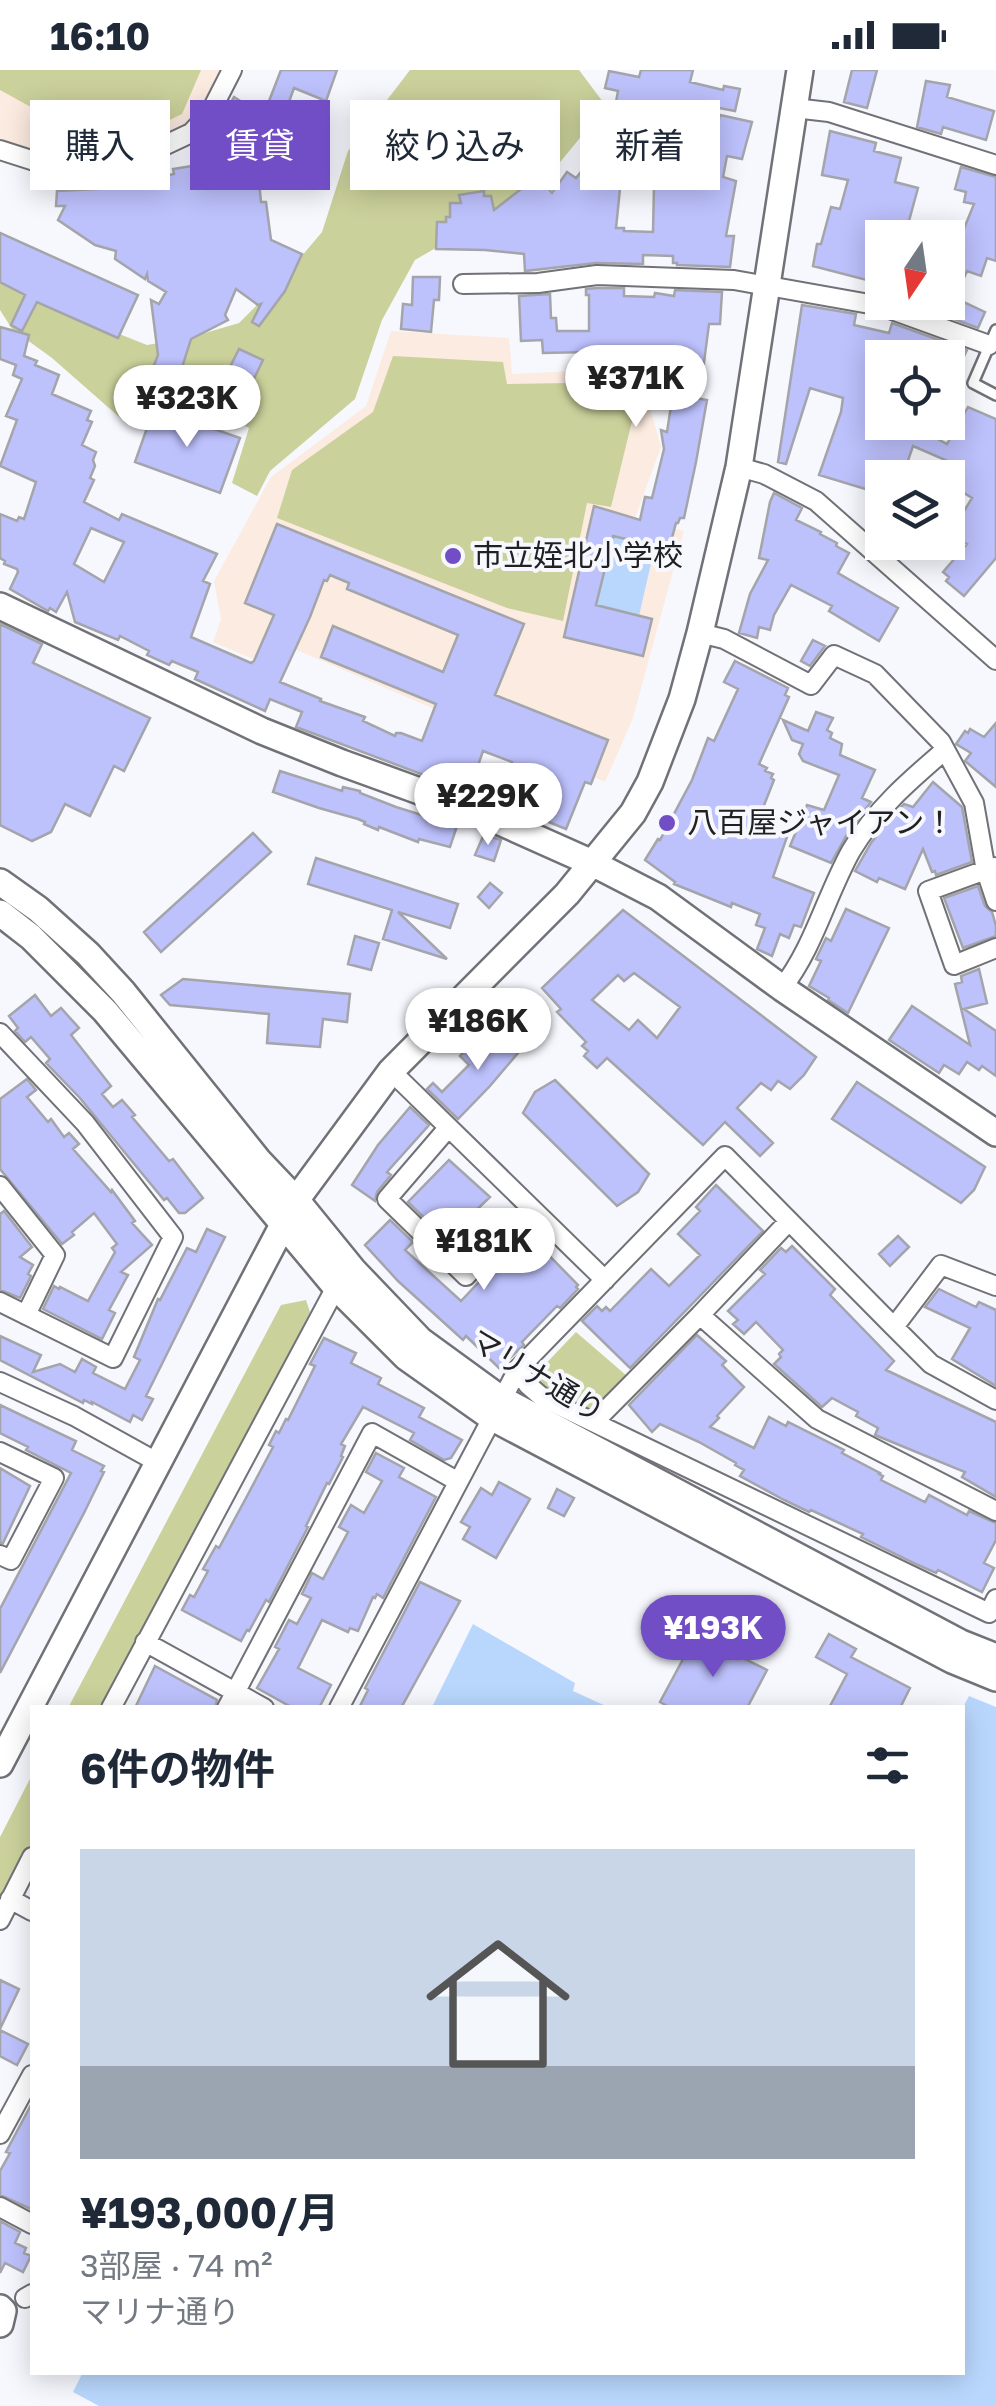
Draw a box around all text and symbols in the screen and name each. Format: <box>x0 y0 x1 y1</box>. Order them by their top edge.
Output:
text: 16:10 <box>50 13 150 58</box>
chip: 購入 <box>30 100 170 190</box>
chip: 賃貸 <box>190 100 330 190</box>
chip: 絞り込み <box>350 100 560 190</box>
chip: 新着 <box>580 100 720 190</box>
north arrow <box>865 220 965 320</box>
map controls <box>865 220 965 560</box>
button: locate <box>865 340 965 440</box>
pin: ¥371K <box>566 345 706 430</box>
text: ¥371K <box>587 358 685 396</box>
pin: ¥323K <box>117 365 257 450</box>
text: ¥323K <box>136 378 238 416</box>
button: layers <box>865 460 965 560</box>
place label: 市立姪北小学校 <box>473 537 683 573</box>
marker: 市立姪北小学校 <box>442 545 464 567</box>
pin: ¥229K <box>418 763 558 848</box>
text: ¥229K <box>436 776 540 814</box>
place label: 八百屋ジャイアン！ <box>687 804 954 840</box>
marker: 八百屋ジャイアン！ <box>656 812 678 834</box>
pin: ¥186K <box>408 988 548 1073</box>
text: ¥186K <box>427 1001 529 1039</box>
pin: ¥181K <box>414 1208 554 1293</box>
text: ¥181K <box>435 1221 533 1259</box>
street label: マリナ通り <box>464 1321 611 1429</box>
pin: ¥193K <box>643 1595 783 1680</box>
text: ¥193K <box>663 1608 763 1646</box>
icon: filters <box>860 1738 915 1793</box>
text: 6件の物件 <box>80 1743 275 1793</box>
icon: home <box>408 1914 588 2094</box>
text: ¥193,000/月 <box>80 2187 339 2237</box>
text: 3部屋 · 74 m² <box>80 2246 273 2284</box>
text: マリナ通り <box>80 2292 240 2330</box>

